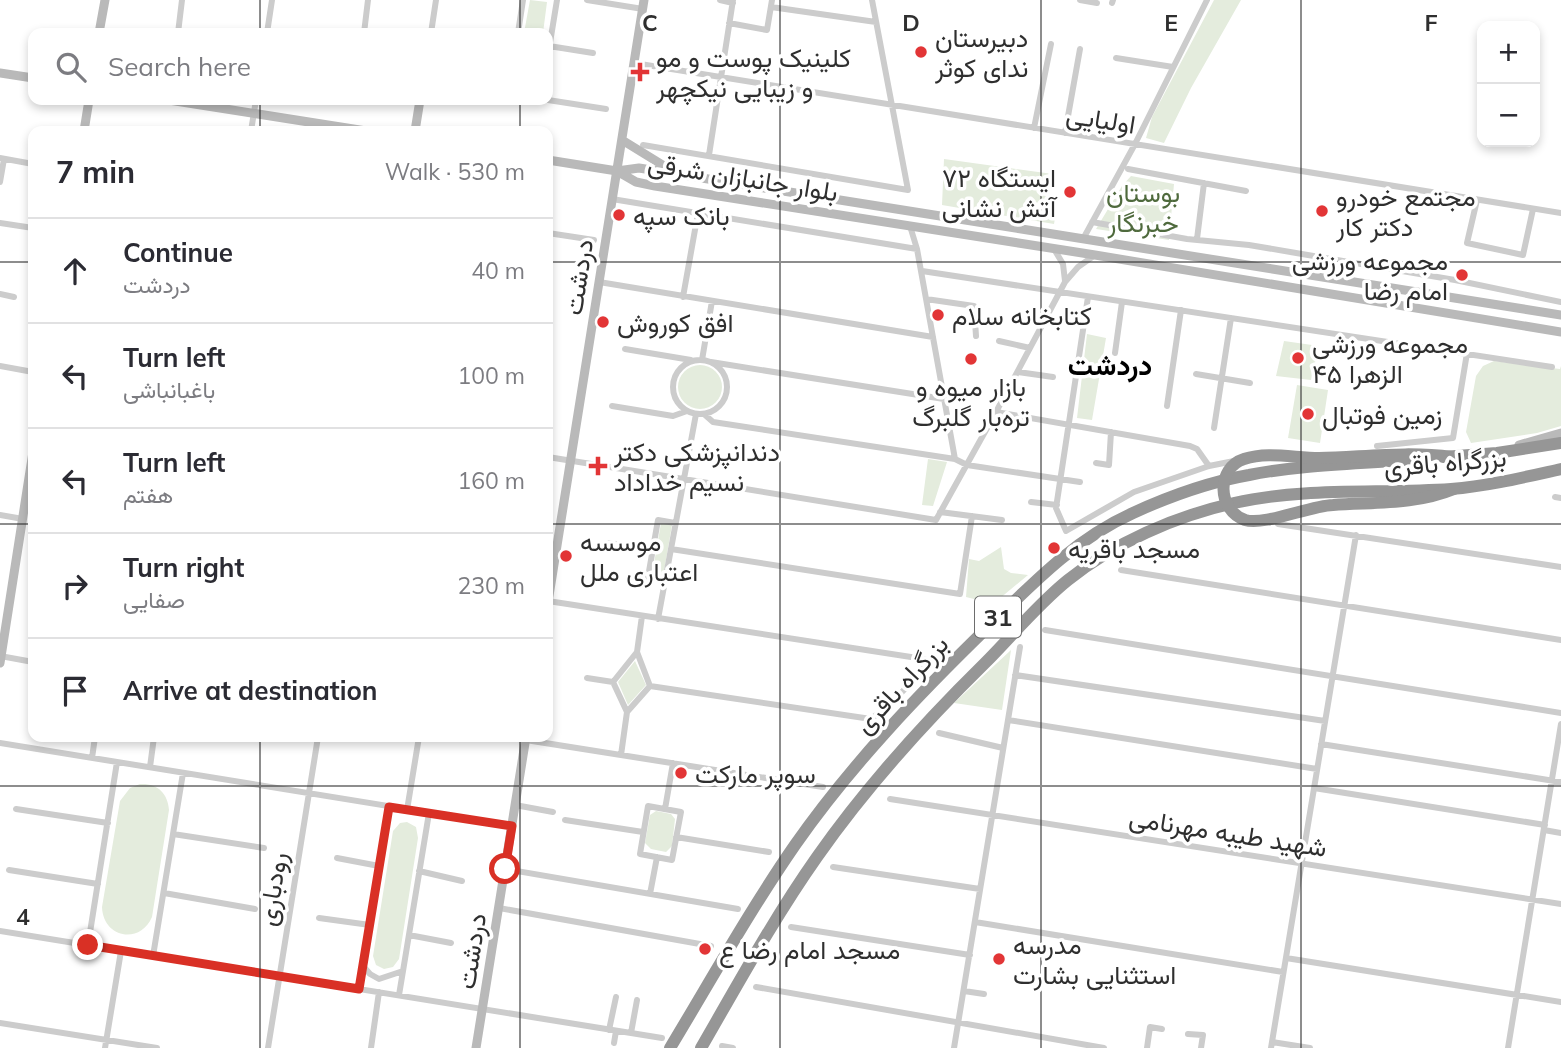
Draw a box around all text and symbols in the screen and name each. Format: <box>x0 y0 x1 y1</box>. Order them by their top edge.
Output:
text: C <box>642 8 658 37</box>
text: D <box>902 8 920 37</box>
text: E <box>1164 8 1178 37</box>
text: F <box>1424 8 1438 37</box>
place label: دبیرستان ندای کوثر <box>934 21 1029 84</box>
map controls <box>1477 21 1540 147</box>
button: + <box>1477 21 1540 84</box>
search box <box>28 28 553 105</box>
place label: کلینیک پوست و مو و زیبایی نیکچهر <box>655 41 851 106</box>
marker: دبیرستان ندای کوثر <box>913 44 929 60</box>
icon: search <box>52 48 90 86</box>
text: Search here <box>108 50 251 83</box>
marker: کلینیک پوست و مو و زیبایی نیکچهر <box>630 62 650 82</box>
button: − <box>1477 84 1540 147</box>
street label: اولیایی <box>1064 97 1138 141</box>
street label: بلوار جانبازان شرقی <box>646 146 840 208</box>
text: 7 min <box>56 153 135 191</box>
text: Walk · 530 m <box>385 157 525 186</box>
place label: ایستگاه ۷۲ آتش نشانی <box>942 161 1058 224</box>
park label: بوستان خبرنگار <box>1106 176 1180 239</box>
place label: مجتمع خودرو دکتر کار <box>1335 180 1476 243</box>
marker: ایستگاه ۷۲ آتش نشانی <box>1062 184 1078 200</box>
place label: بانک سپه <box>633 199 730 234</box>
marker: مجتمع خودرو دکتر کار <box>1314 203 1330 219</box>
marker: بانک سپه <box>611 207 627 223</box>
text: Continue <box>123 236 233 269</box>
street label: دردشت <box>556 237 600 317</box>
place label: مجموعه ورزشی امام رضا <box>1292 244 1448 308</box>
icon: ahead <box>56 252 94 290</box>
text: 40 m <box>471 256 525 285</box>
marker: مجموعه ورزشی امام رضا <box>1454 267 1470 283</box>
text: دردشت <box>123 270 191 299</box>
place label: کتابخانه سلام <box>952 299 1092 333</box>
place label: افق کوروش <box>617 306 734 339</box>
marker: کتابخانه سلام <box>930 307 946 323</box>
marker: افق کوروش <box>595 314 611 330</box>
place label: مجموعه ورزشی الزهرا ۴۵ <box>1312 327 1468 390</box>
text: Turn left <box>123 341 225 374</box>
district label: دردشت <box>1068 347 1152 383</box>
marker: مجموعه ورزشی الزهرا ۴۵ <box>1290 350 1306 366</box>
marker: بازار میوه و تره‌بار گلبرگ <box>963 351 979 367</box>
icon: left <box>56 357 94 395</box>
text: 100 m <box>457 361 525 390</box>
place label: بازار میوه و تره‌بار گلبرگ <box>912 370 1030 433</box>
text: باغبانباشی <box>123 375 215 404</box>
place label: زمین فوتبال <box>1322 398 1442 431</box>
marker: زمین فوتبال <box>1300 406 1316 422</box>
place label: دندانپزشکی دکتر نسیم خداداد <box>613 435 780 499</box>
street label: بزرگراه باقری <box>1382 440 1508 484</box>
text: Turn left <box>123 446 225 479</box>
marker: دندانپزشکی دکتر نسیم خداداد <box>588 456 608 476</box>
icon: left <box>56 462 94 500</box>
text: 160 m <box>457 466 525 495</box>
text: هفتم <box>123 480 173 509</box>
place label: موسسه اعتباری ملل <box>580 525 698 588</box>
place label: مسجد باقریه <box>1068 532 1200 565</box>
marker: مسجد باقریه <box>1046 540 1062 556</box>
marker: موسسه اعتباری ملل <box>558 548 574 564</box>
text: Turn right <box>123 551 244 584</box>
icon: right <box>56 567 94 605</box>
text: 230 m <box>457 571 525 600</box>
text: صفایی <box>123 585 185 614</box>
road number: 31 <box>975 596 1021 638</box>
street label: بزرگراه باقری <box>847 628 955 740</box>
icon: arrive <box>56 672 94 710</box>
text: Arrive at destination <box>123 674 378 707</box>
place label: سوپر مارکت <box>695 757 816 792</box>
marker: سوپر مارکت <box>673 765 689 781</box>
street label: شهید طیبه مهرنامی <box>1127 800 1329 864</box>
street label: رودباری <box>250 850 294 928</box>
route start <box>489 853 520 884</box>
text: 4 <box>16 902 30 931</box>
street label: دردشت <box>449 911 493 991</box>
place label: مدرسه استثنایی بشارت <box>1013 928 1176 991</box>
route end <box>72 929 103 960</box>
place label: مسجد امام رضا ع <box>719 933 900 968</box>
marker: مسجد امام رضا ع <box>697 941 713 957</box>
marker: مدرسه استثنایی بشارت <box>991 951 1007 967</box>

